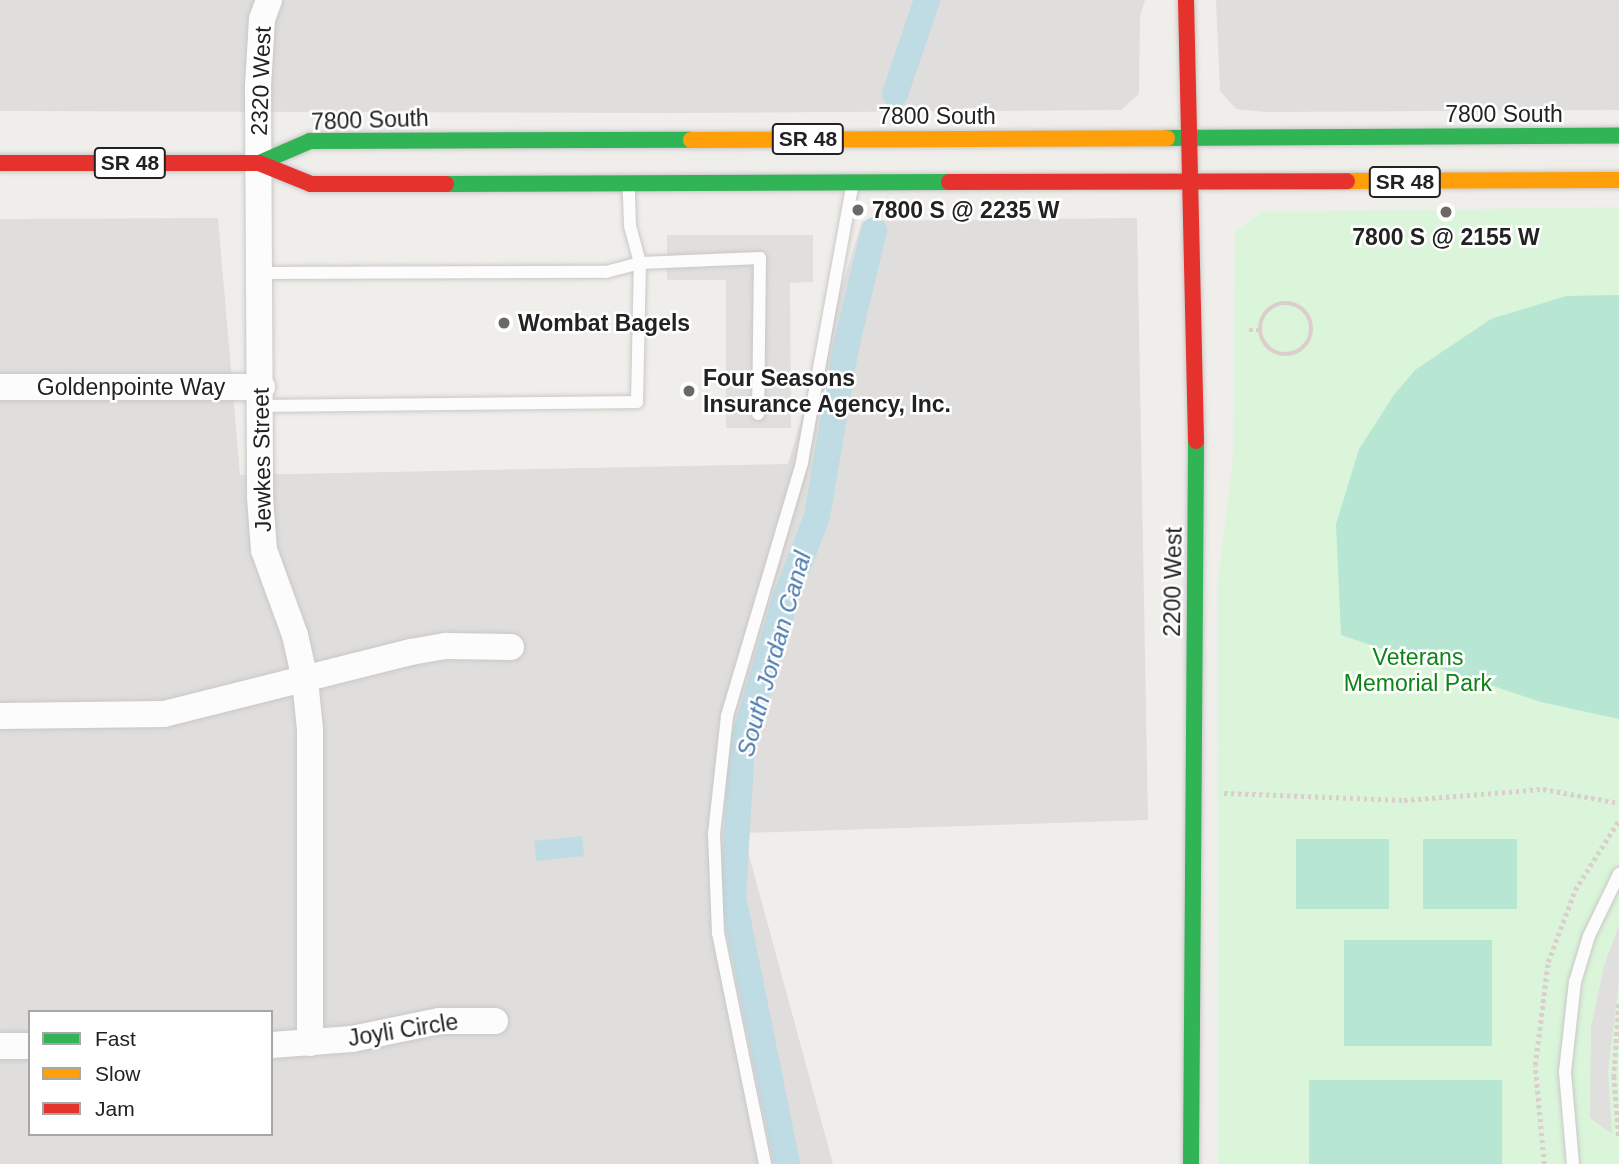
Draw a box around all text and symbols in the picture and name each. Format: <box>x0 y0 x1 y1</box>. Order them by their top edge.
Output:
street label: 2320 West <box>245 26 277 136</box>
street label: 7800 South <box>1445 100 1563 128</box>
street label: 7800 South <box>878 102 996 130</box>
street label: 7800 South <box>311 104 429 136</box>
road number: SR 48 <box>771 122 845 156</box>
road number: SR 48 <box>93 146 167 180</box>
road number: SR 48 <box>1368 164 1442 200</box>
place label: 7800 S @ 2235 W <box>872 196 1059 224</box>
marker: 7800 S @ 2235 W <box>850 202 866 218</box>
marker: 7800 S @ 2155 W <box>1438 204 1454 220</box>
place label: 7800 S @ 2155 W <box>1352 223 1540 251</box>
place label: Wombat Bagels <box>518 309 690 337</box>
marker: Wombat Bagels <box>496 315 512 331</box>
place label: Four Seasons Insurance Agency, Inc. <box>703 364 952 418</box>
street label: Goldenpointe Way <box>37 373 225 401</box>
marker: Four Seasons Insurance Agency, Inc. <box>681 383 697 399</box>
street label: Jewkes Street <box>247 388 277 532</box>
street label: 2200 West <box>1158 527 1188 637</box>
water label: South Jordan Canal <box>731 548 817 760</box>
park label: Veterans Memorial Park <box>1344 643 1492 697</box>
street label: Joyli Circle <box>346 1008 460 1052</box>
legend <box>28 1010 273 1136</box>
text: Fast <box>95 1027 136 1050</box>
text: Slow <box>95 1062 141 1085</box>
text: Jam <box>95 1097 135 1120</box>

